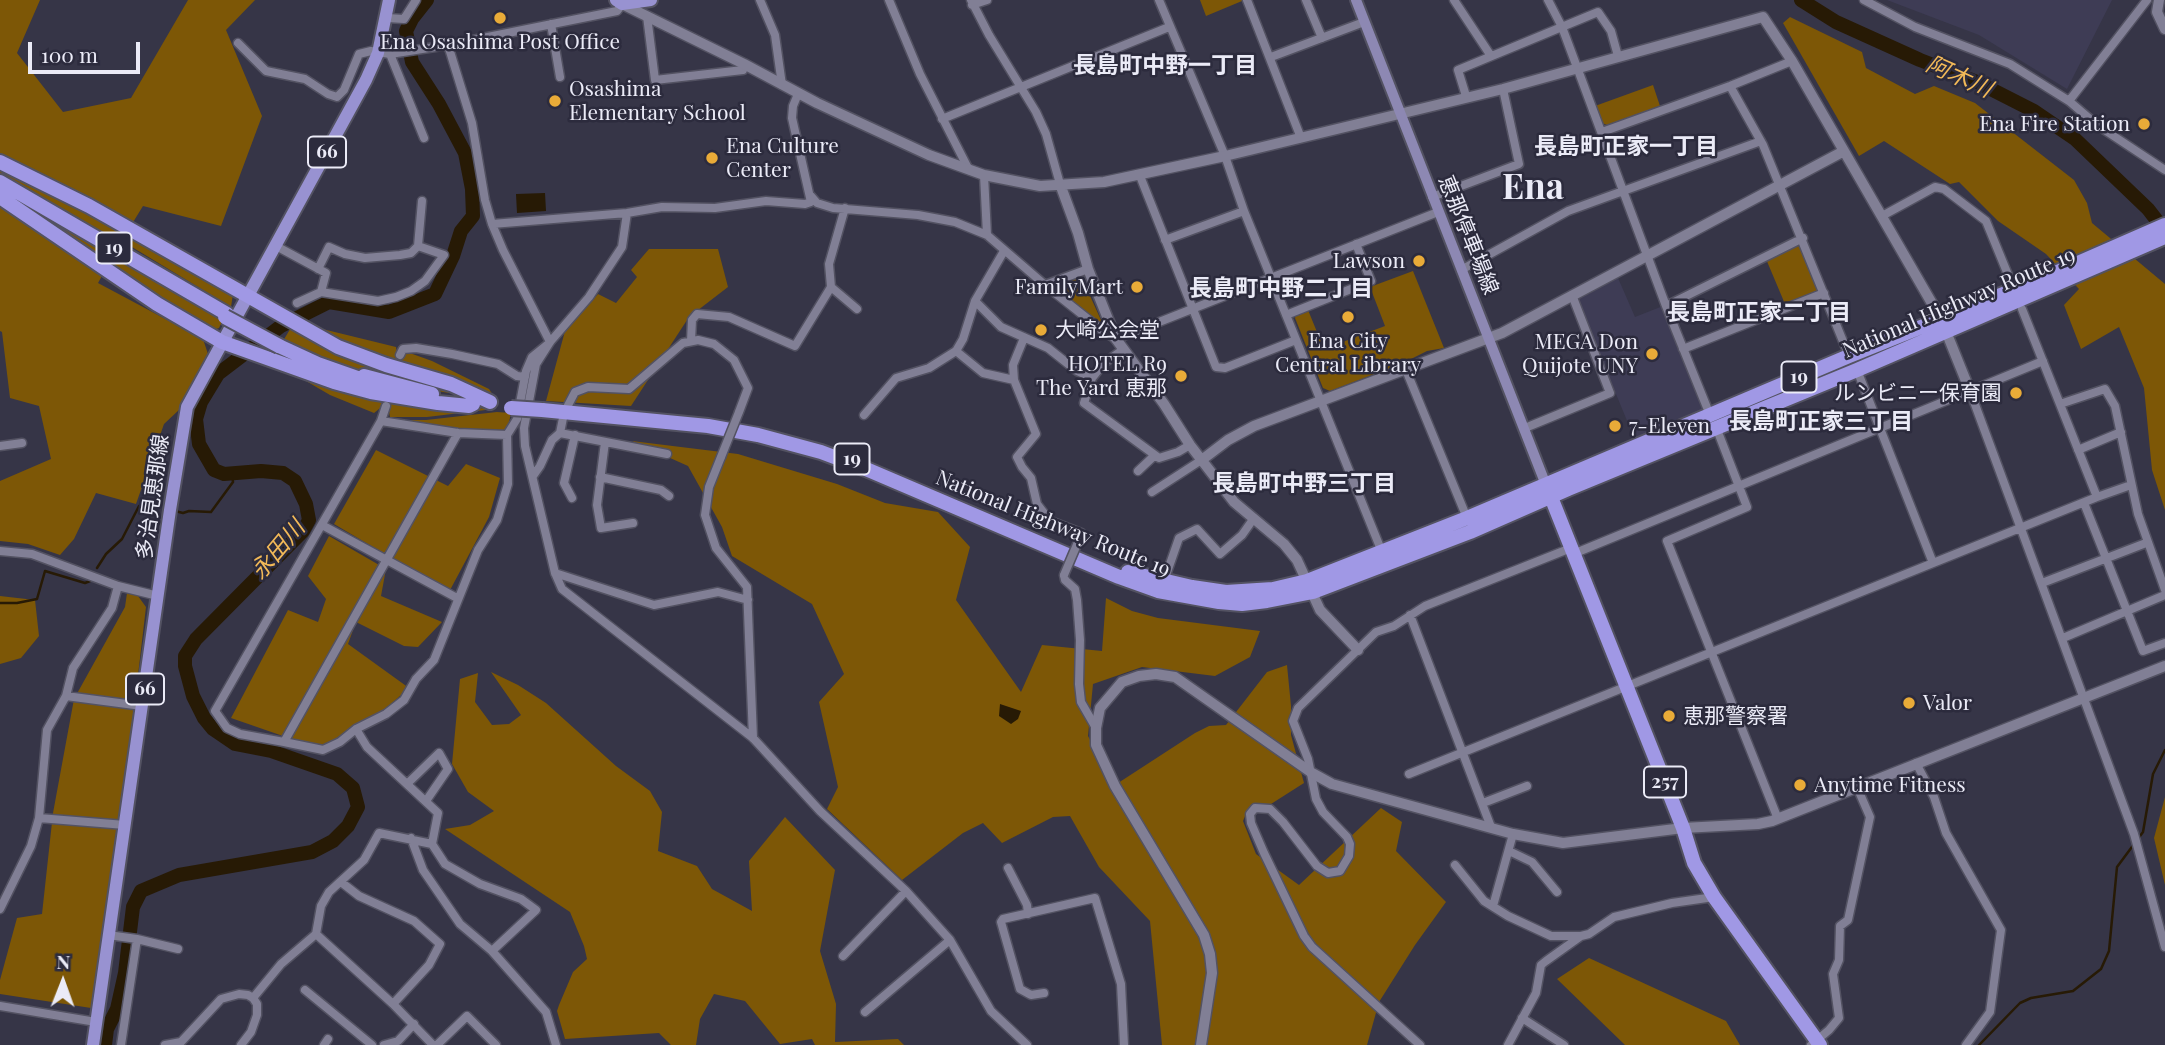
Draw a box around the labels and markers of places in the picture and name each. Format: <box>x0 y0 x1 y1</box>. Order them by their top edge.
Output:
marker: Ena Osashima Post Office <box>492 10 508 26</box>
place label: Ena Osashima Post Office <box>380 29 620 55</box>
place label: Osashima Elementary School <box>569 76 746 126</box>
marker: Osashima Elementary School <box>547 93 563 109</box>
place label: Ena Fire Station <box>1979 111 2130 137</box>
marker: Ena Fire Station <box>2136 116 2152 132</box>
place label: Ena Culture Center <box>726 133 839 183</box>
marker: Ena Culture Center <box>704 150 720 166</box>
place label: Lawson <box>1333 248 1405 274</box>
marker: Lawson <box>1411 253 1427 269</box>
place label: FamilyMart <box>1014 274 1123 300</box>
marker: FamilyMart <box>1129 279 1145 295</box>
marker: Ena City Central Library <box>1340 309 1356 325</box>
place label: 大崎公会堂 <box>1055 317 1160 343</box>
marker: 大崎公会堂 <box>1033 322 1049 338</box>
place label: Ena City Central Library <box>1275 328 1421 378</box>
place label: MEGA Don Quijote UNY <box>1522 329 1638 379</box>
marker: MEGA Don Quijote UNY <box>1644 346 1660 362</box>
place label: HOTEL R9 The Yard 恵那 <box>1036 351 1167 401</box>
marker: HOTEL R9 The Yard 恵那 <box>1173 368 1189 384</box>
place label: ルンビニー保育園 <box>1834 380 2002 406</box>
marker: ルンビニー保育園 <box>2008 385 2024 401</box>
place label: 7-Eleven <box>1629 413 1710 439</box>
marker: 7-Eleven <box>1607 418 1623 434</box>
place label: Valor <box>1923 690 1972 716</box>
marker: Valor <box>1901 695 1917 711</box>
place label: 恵那警察署 <box>1683 703 1788 729</box>
marker: 恵那警察署 <box>1661 708 1677 724</box>
place label: Anytime Fitness <box>1814 772 1966 798</box>
marker: Anytime Fitness <box>1792 777 1808 793</box>

